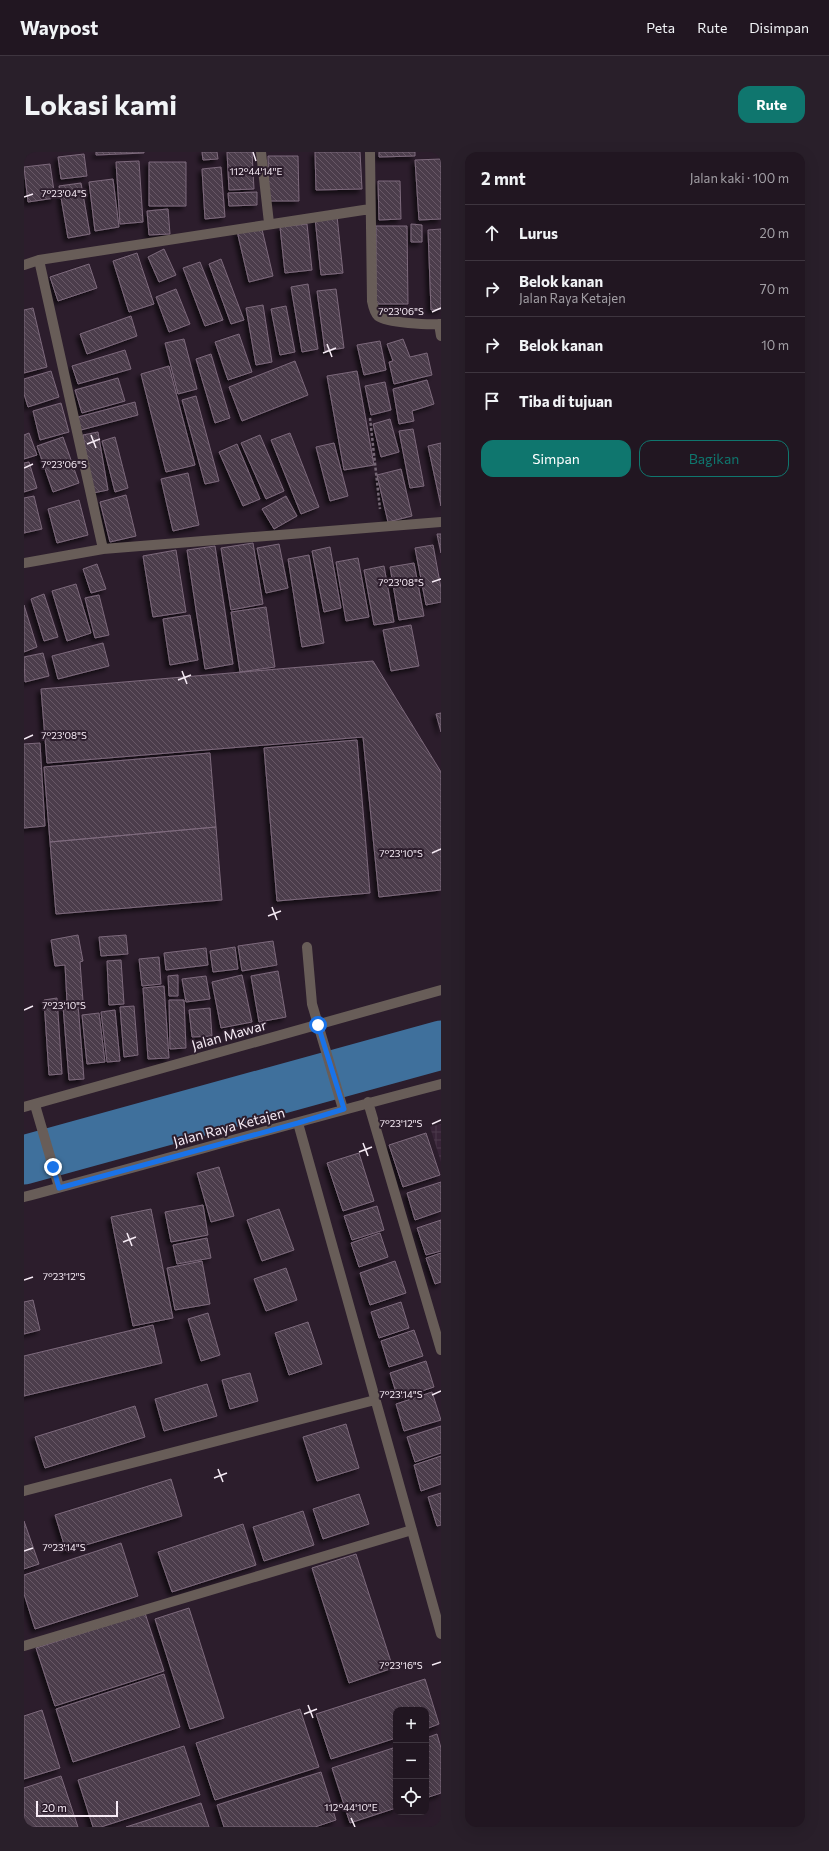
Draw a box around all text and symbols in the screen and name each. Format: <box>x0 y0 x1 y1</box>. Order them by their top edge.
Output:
text: Waypost <box>20 16 98 39</box>
text: Peta <box>646 19 675 36</box>
text: Rute <box>697 19 727 36</box>
text: Disimpan <box>749 19 809 36</box>
button: Rute <box>738 86 805 123</box>
text: Lokasi kami <box>24 87 177 121</box>
text: 112°44'14"E <box>230 165 282 177</box>
text: 2 mnt <box>481 168 526 189</box>
text: Jalan kaki · 100 m <box>690 170 789 186</box>
text: 7°23'04"S <box>41 187 87 199</box>
icon: ahead <box>481 222 503 244</box>
text: Lurus <box>519 224 558 242</box>
text: 20 m <box>760 225 789 241</box>
text: Belok kanan <box>519 272 603 290</box>
icon: right <box>481 278 503 300</box>
text: 70 m <box>760 281 789 297</box>
text: Jalan Raya Ketajen <box>519 290 626 306</box>
text: 7°23'06"S <box>378 305 424 317</box>
icon: right <box>481 334 503 356</box>
text: Belok kanan <box>519 336 603 354</box>
text: 10 m <box>761 337 789 353</box>
icon: arrive <box>481 390 503 412</box>
text: Tiba di tujuan <box>519 392 613 410</box>
button: Simpan <box>481 440 631 477</box>
button: Bagikan <box>639 440 789 477</box>
text: 7°23'06"S <box>41 458 87 470</box>
text: 7°23'08"S <box>378 576 424 588</box>
text: 7°23'08"S <box>41 729 87 741</box>
text: 7°23'10"S <box>379 847 423 859</box>
text: 7°23'10"S <box>42 999 86 1011</box>
street label: Jalan Mawar <box>189 1016 269 1053</box>
route start <box>309 1016 327 1034</box>
street label: Jalan Raya Ketajen <box>171 1103 287 1150</box>
text: 7°23'12"S <box>380 1117 422 1129</box>
route end <box>44 1158 62 1176</box>
text: 7°23'12"S <box>43 1270 85 1282</box>
text: 7°23'14"S <box>379 1388 423 1400</box>
text: 7°23'14"S <box>42 1541 86 1553</box>
text: 7°23'16"S <box>379 1659 423 1671</box>
map controls <box>393 1707 429 1815</box>
button: + <box>393 1707 429 1743</box>
button: − <box>393 1743 429 1779</box>
button: locate <box>393 1779 429 1815</box>
scale bar <box>36 1799 118 1818</box>
text: 20 m <box>42 1801 67 1814</box>
text: 112°44'10"E <box>324 1801 378 1813</box>

